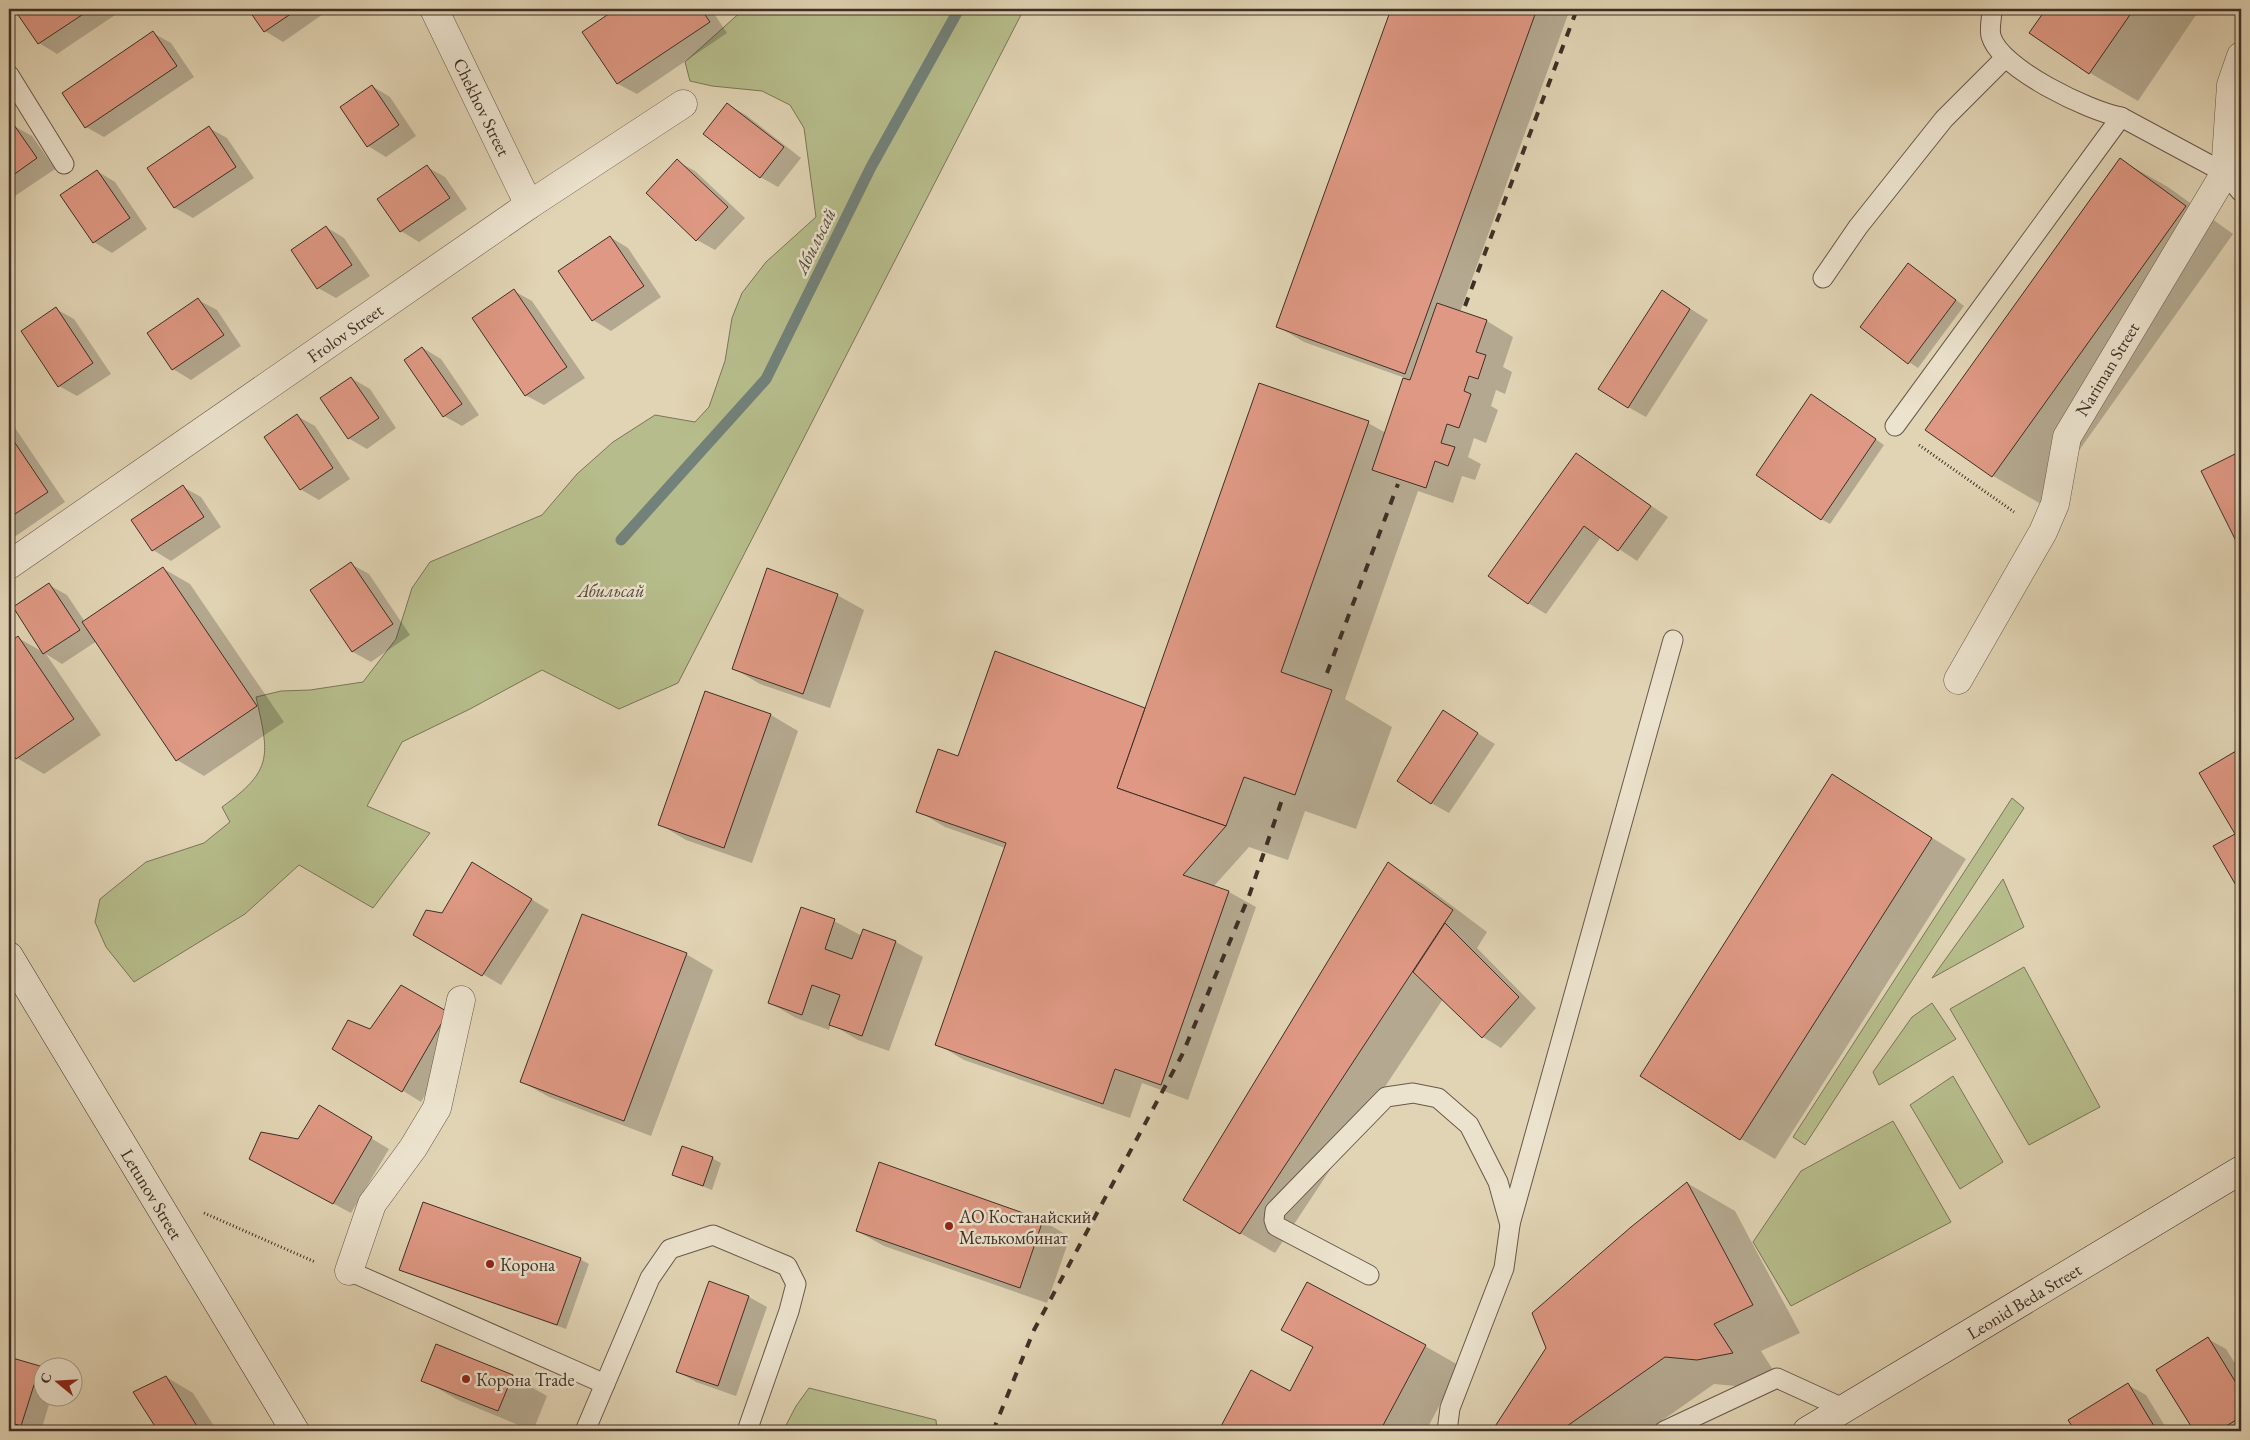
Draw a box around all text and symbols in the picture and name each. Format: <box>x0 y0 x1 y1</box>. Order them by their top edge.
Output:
street label: Chekhov Street <box>448 54 516 160</box>
water label: Абильсай <box>787 204 842 280</box>
street label: Frolov Street <box>302 298 388 368</box>
street label: Nariman Street <box>2070 317 2144 420</box>
park label: Абильсай <box>576 579 644 602</box>
street label: Letunov Street <box>116 1144 188 1244</box>
place label: АО Костанайский Мелькомбинат <box>958 1205 1092 1249</box>
marker: АО Костанайский Мелькомбинат <box>943 1220 955 1232</box>
place label: Корона <box>500 1253 556 1276</box>
marker: Корона <box>484 1258 496 1270</box>
street label: Leonid Beda Street <box>1962 1258 2086 1344</box>
north arrow <box>32 1358 82 1408</box>
place label: Корона Trade <box>476 1368 574 1391</box>
text: С <box>36 1370 56 1385</box>
marker: Корона Trade <box>460 1373 472 1385</box>

